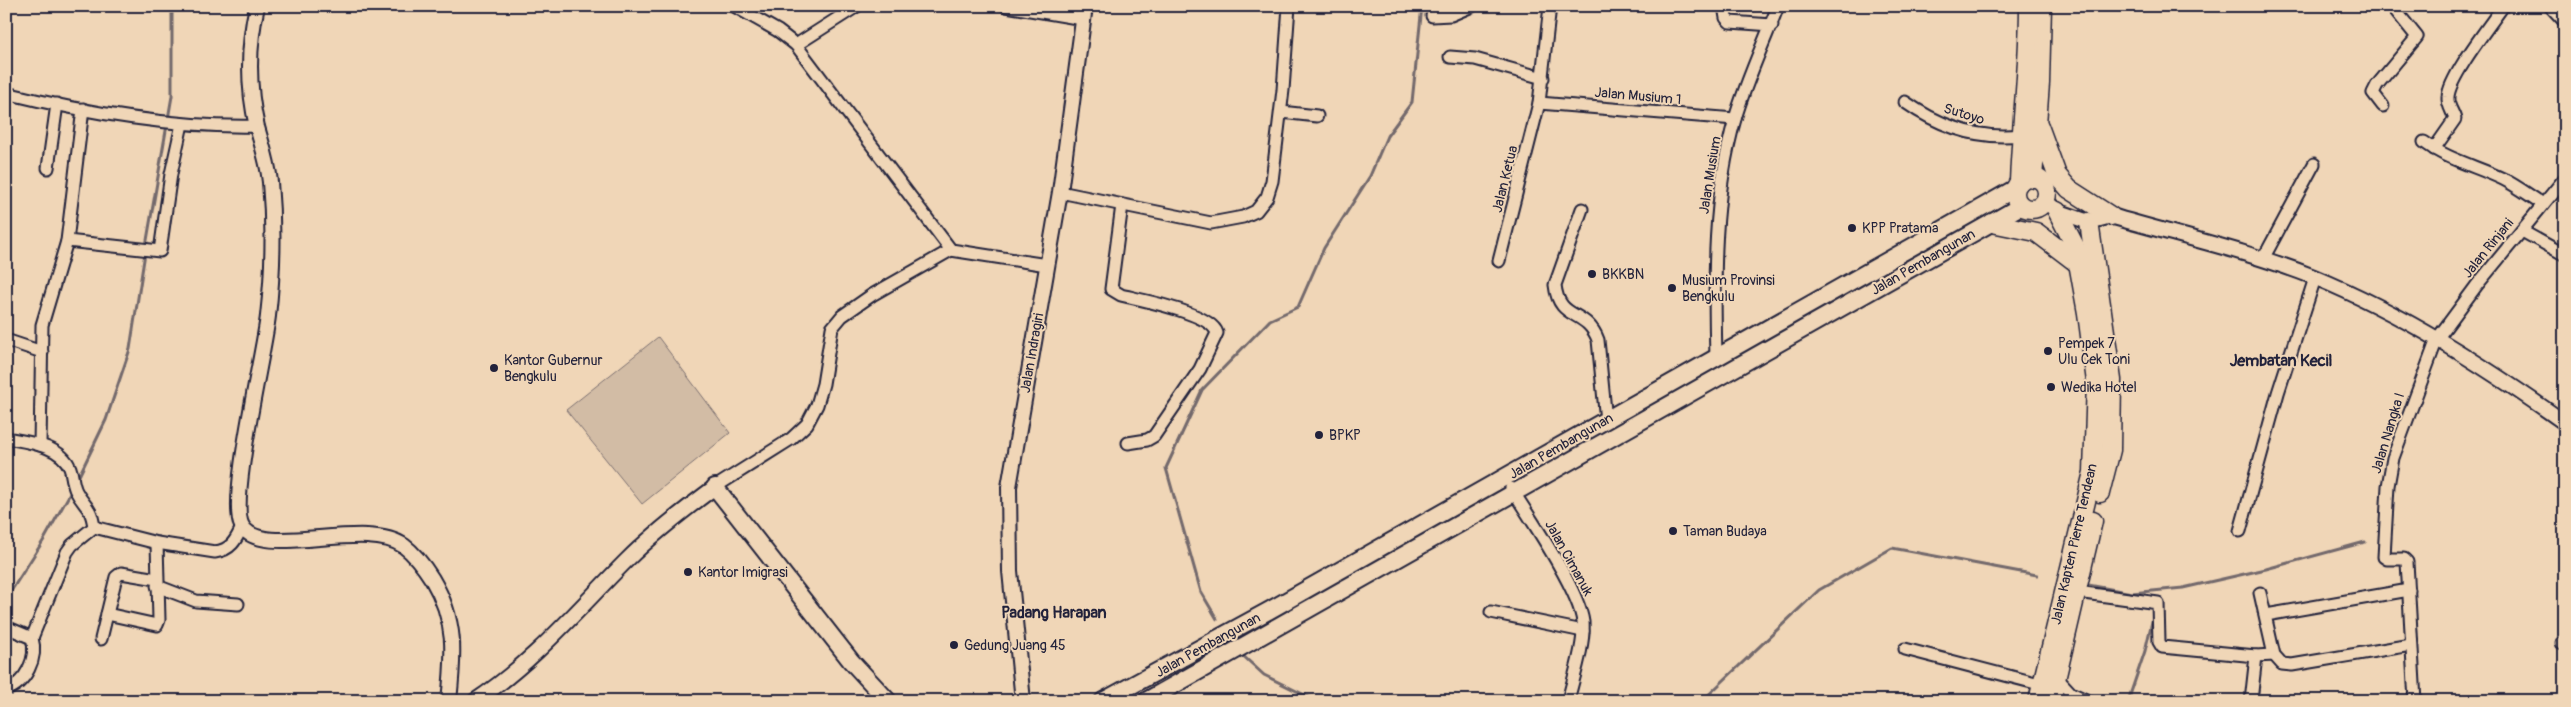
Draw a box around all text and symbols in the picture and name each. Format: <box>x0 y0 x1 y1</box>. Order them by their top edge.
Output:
street label: Jalan Musium 1 <box>1594 84 1682 108</box>
street label: Sutoyo <box>1941 100 1987 128</box>
street label: Jalan Musium <box>1695 135 1725 215</box>
street label: Jalan Ketua <box>1489 144 1521 214</box>
street label: Jalan Rinjani <box>2459 214 2517 281</box>
place label: KPP Pratama <box>1862 220 1939 237</box>
marker: KPP Pratama <box>1846 222 1858 234</box>
street label: Jalan Pembangunan <box>1868 225 1978 299</box>
place label: BKKBN <box>1602 266 1644 283</box>
marker: BKKBN <box>1586 268 1598 280</box>
place label: Musium Provinsi Bengkulu <box>1682 272 1775 305</box>
marker: Musium Provinsi Bengkulu <box>1666 282 1678 294</box>
street label: Jalan Indragiri <box>1017 311 1047 394</box>
place label: Pempek 7 Ulu Cek Toni <box>2058 335 2131 368</box>
marker: Pempek 7 Ulu Cek Toni <box>2042 345 2054 357</box>
district label: Jembatan Kecil <box>2230 351 2333 371</box>
place label: Kantor Gubernur Bengkulu <box>504 352 603 385</box>
marker: Kantor Gubernur Bengkulu <box>488 362 500 374</box>
place label: Wedika Hotel <box>2061 379 2137 396</box>
marker: Wedika Hotel <box>2045 381 2057 393</box>
street label: Jalan Nangka I <box>2368 391 2408 475</box>
street label: Jalan Pembangunan <box>1506 409 1616 483</box>
place label: BPKP <box>1329 427 1361 444</box>
marker: BPKP <box>1313 429 1325 441</box>
street label: Jalan Kapten Pierre Tendean <box>2047 462 2101 626</box>
street label: Jalan Cimanuk <box>1541 517 1597 599</box>
place label: Taman Budaya <box>1683 523 1767 540</box>
marker: Taman Budaya <box>1667 525 1679 537</box>
place label: Kantor Imigrasi <box>698 564 788 581</box>
marker: Kantor Imigrasi <box>682 566 694 578</box>
district label: Padang Harapan <box>1001 603 1107 623</box>
street label: Jalan Pembangunan <box>1153 609 1264 681</box>
place label: Gedung Juang 45 <box>964 637 1066 654</box>
marker: Gedung Juang 45 <box>948 639 960 651</box>

